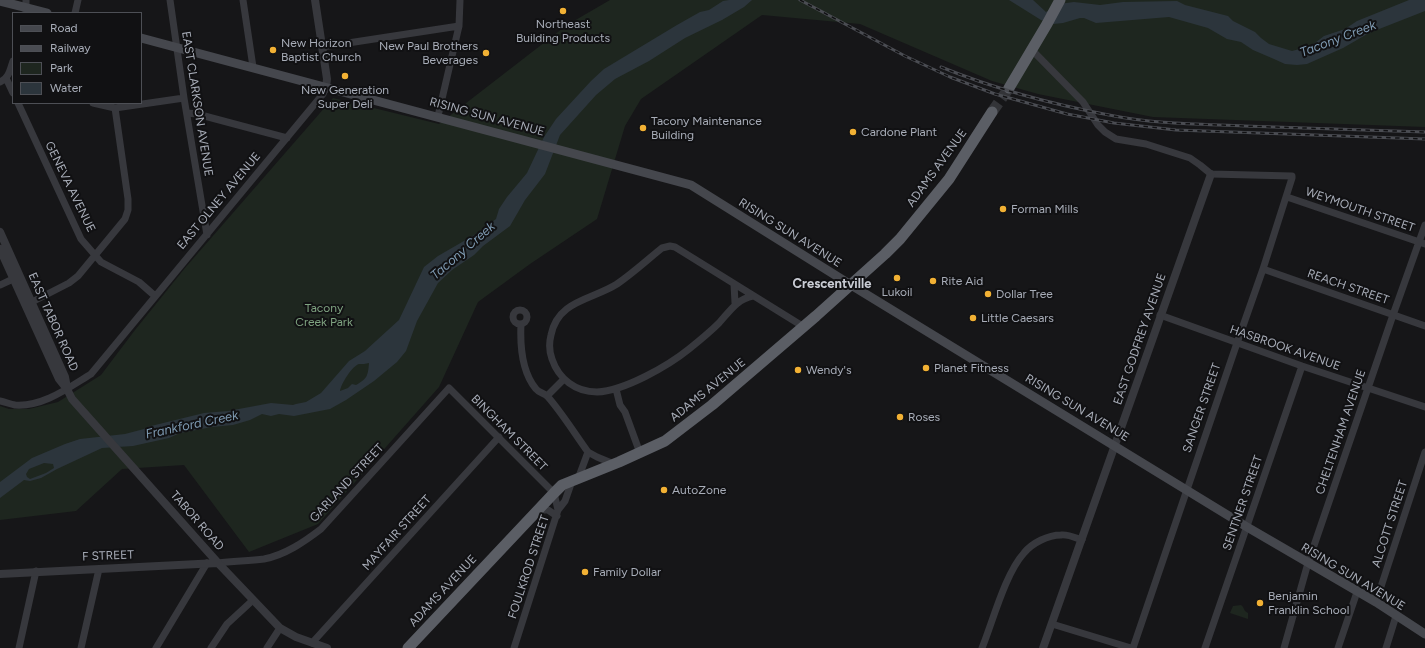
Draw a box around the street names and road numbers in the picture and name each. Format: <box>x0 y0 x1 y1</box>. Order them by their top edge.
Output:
street label: EAST CLARKSON AVENUE <box>178 30 216 178</box>
street label: RISING SUN AVENUE <box>428 95 546 139</box>
street label: ADAMS AVENUE <box>904 126 970 210</box>
street label: GENEVA AVENUE <box>42 139 98 235</box>
street label: EAST OLNEY AVENUE <box>174 150 264 252</box>
street label: WEYMOUTH STREET <box>1303 185 1417 235</box>
street label: RISING SUN AVENUE <box>736 195 844 271</box>
street label: REACH STREET <box>1305 266 1391 308</box>
street label: EAST TABOR ROAD <box>25 270 81 374</box>
street label: EAST GODFREY AVENUE <box>1111 271 1169 407</box>
street label: HASBROOK AVENUE <box>1228 322 1342 374</box>
street label: ADAMS AVENUE <box>667 355 749 425</box>
street label: SANGER STREET <box>1180 361 1224 455</box>
street label: CHELTENHAM AVENUE <box>1313 368 1369 496</box>
street label: RISING SUN AVENUE <box>1022 371 1132 445</box>
street label: BINGHAM STREET <box>468 392 550 474</box>
street label: GARLAND STREET <box>307 441 387 525</box>
street label: SENTNER STREET <box>1220 454 1266 552</box>
street label: ALCOTT STREET <box>1369 479 1411 569</box>
street label: TABOR ROAD <box>167 488 227 554</box>
street label: MAYFAIR STREET <box>359 492 435 574</box>
street label: FOULKROD STREET <box>505 513 553 621</box>
street label: RISING SUN AVENUE <box>1298 540 1408 614</box>
street label: F STREET <box>82 548 134 564</box>
street label: ADAMS AVENUE <box>406 552 480 630</box>

